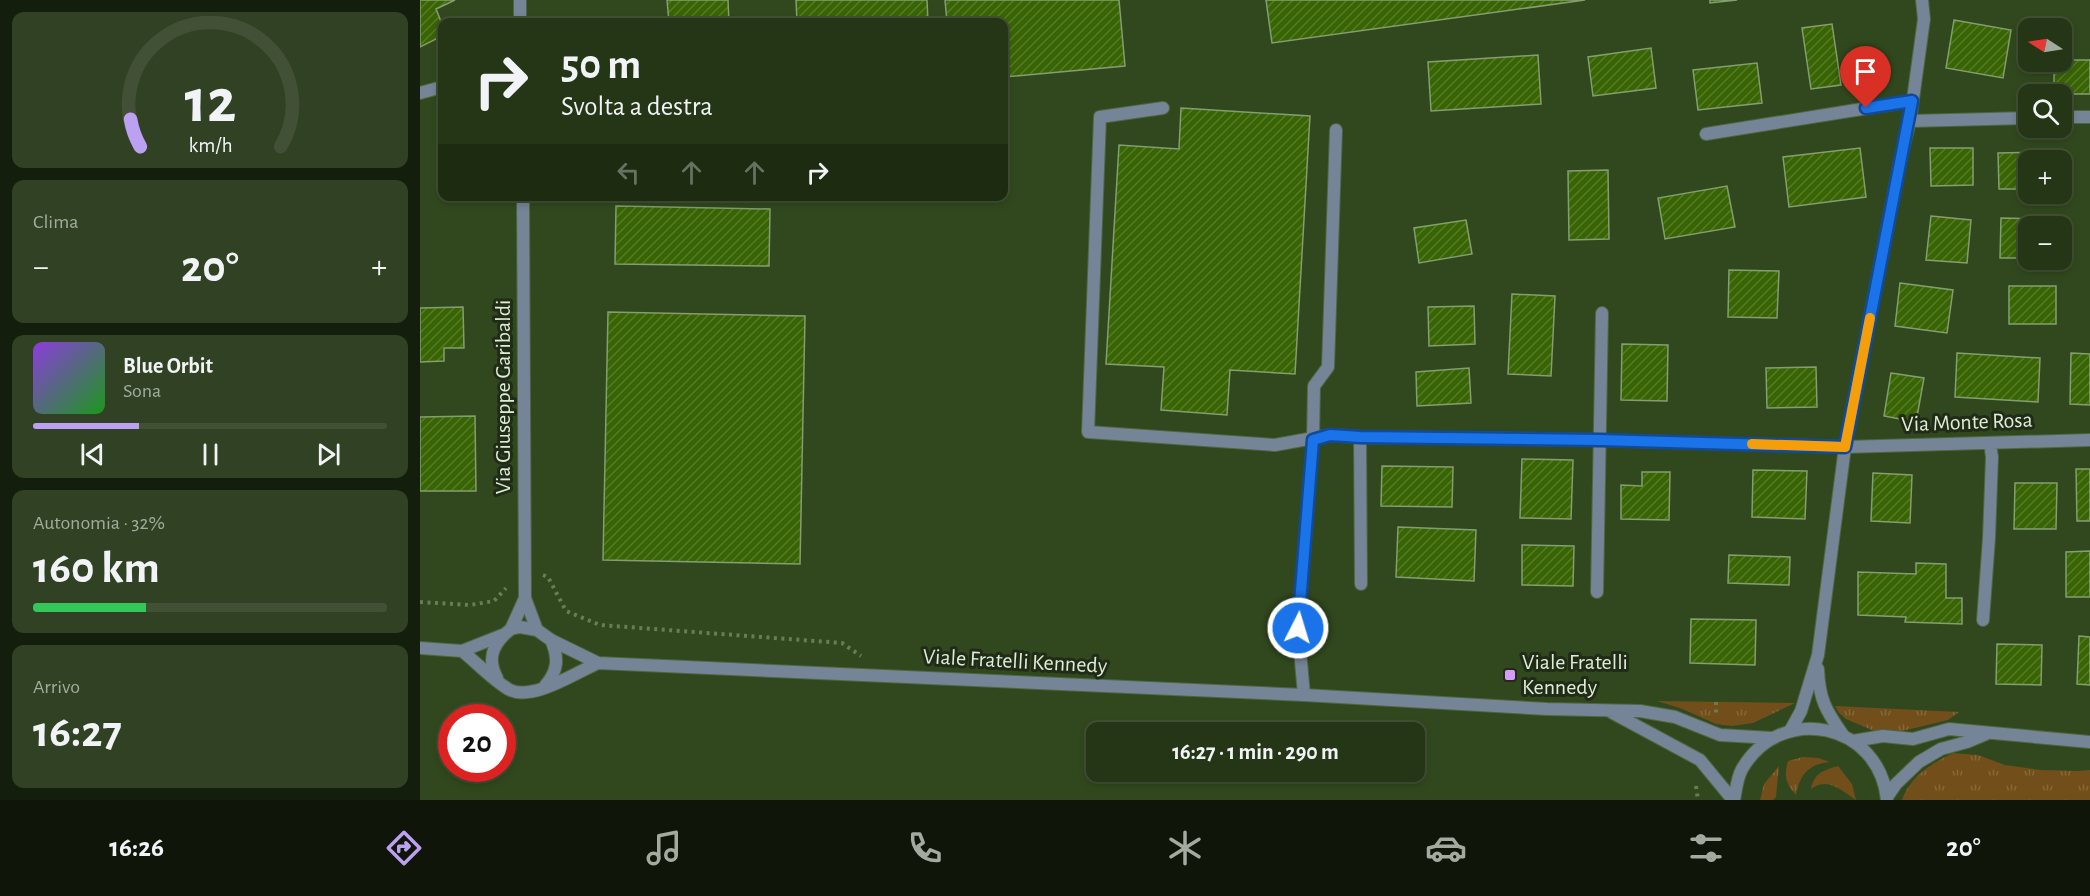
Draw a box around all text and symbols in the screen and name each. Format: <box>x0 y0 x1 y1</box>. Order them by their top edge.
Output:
north arrow <box>2018 18 2072 72</box>
map controls <box>2018 18 2072 270</box>
icon: right <box>462 42 540 120</box>
text: 50 m <box>561 44 641 86</box>
pin <box>1840 46 1891 108</box>
icon: arrive <box>1849 55 1882 88</box>
text: 12 <box>184 71 236 133</box>
button: search <box>2018 84 2072 138</box>
text: Svolta a destra <box>561 93 713 120</box>
text: km/h <box>188 135 232 156</box>
button: + <box>2018 150 2072 204</box>
icon: left <box>612 156 645 189</box>
icon: ahead <box>675 156 708 189</box>
icon: ahead <box>738 156 771 189</box>
icon: right <box>801 156 834 189</box>
text: Clima <box>33 212 78 232</box>
button: − <box>2018 216 2072 270</box>
text: 20° <box>181 245 239 290</box>
text: − <box>33 251 49 284</box>
text: + <box>371 251 387 284</box>
street label: Via Giuseppe Garibaldi <box>492 300 514 494</box>
text: Blue Orbit <box>123 355 213 377</box>
text: Sona <box>123 381 161 401</box>
street label: Via Monte Rosa <box>1901 409 2033 435</box>
icon: previous <box>76 438 109 471</box>
icon: pause <box>194 438 227 471</box>
icon: next <box>312 438 345 471</box>
text: Autonomia · 32% <box>33 513 165 533</box>
text: 160 km <box>33 546 160 591</box>
position arrow <box>1266 596 1330 660</box>
street label: Viale Fratelli Kennedy <box>922 645 1108 677</box>
place label: Viale Fratelli Kennedy <box>1522 651 1628 698</box>
marker: Viale Fratelli Kennedy <box>1503 668 1517 682</box>
text: Arrivo <box>33 677 80 697</box>
speed limit sign: 20 <box>438 704 516 782</box>
text: 16:27 <box>33 710 122 755</box>
text: 16:27 · 1 min · 290 m <box>1172 741 1339 763</box>
icon: directions <box>383 827 425 869</box>
icon: music <box>643 827 685 869</box>
icon: phone <box>904 827 946 869</box>
icon: climate <box>1164 827 1206 869</box>
icon: car <box>1425 827 1467 869</box>
icon: filters <box>1685 827 1727 869</box>
text: 16:26 <box>109 834 164 861</box>
text: 20° <box>1946 834 1981 861</box>

